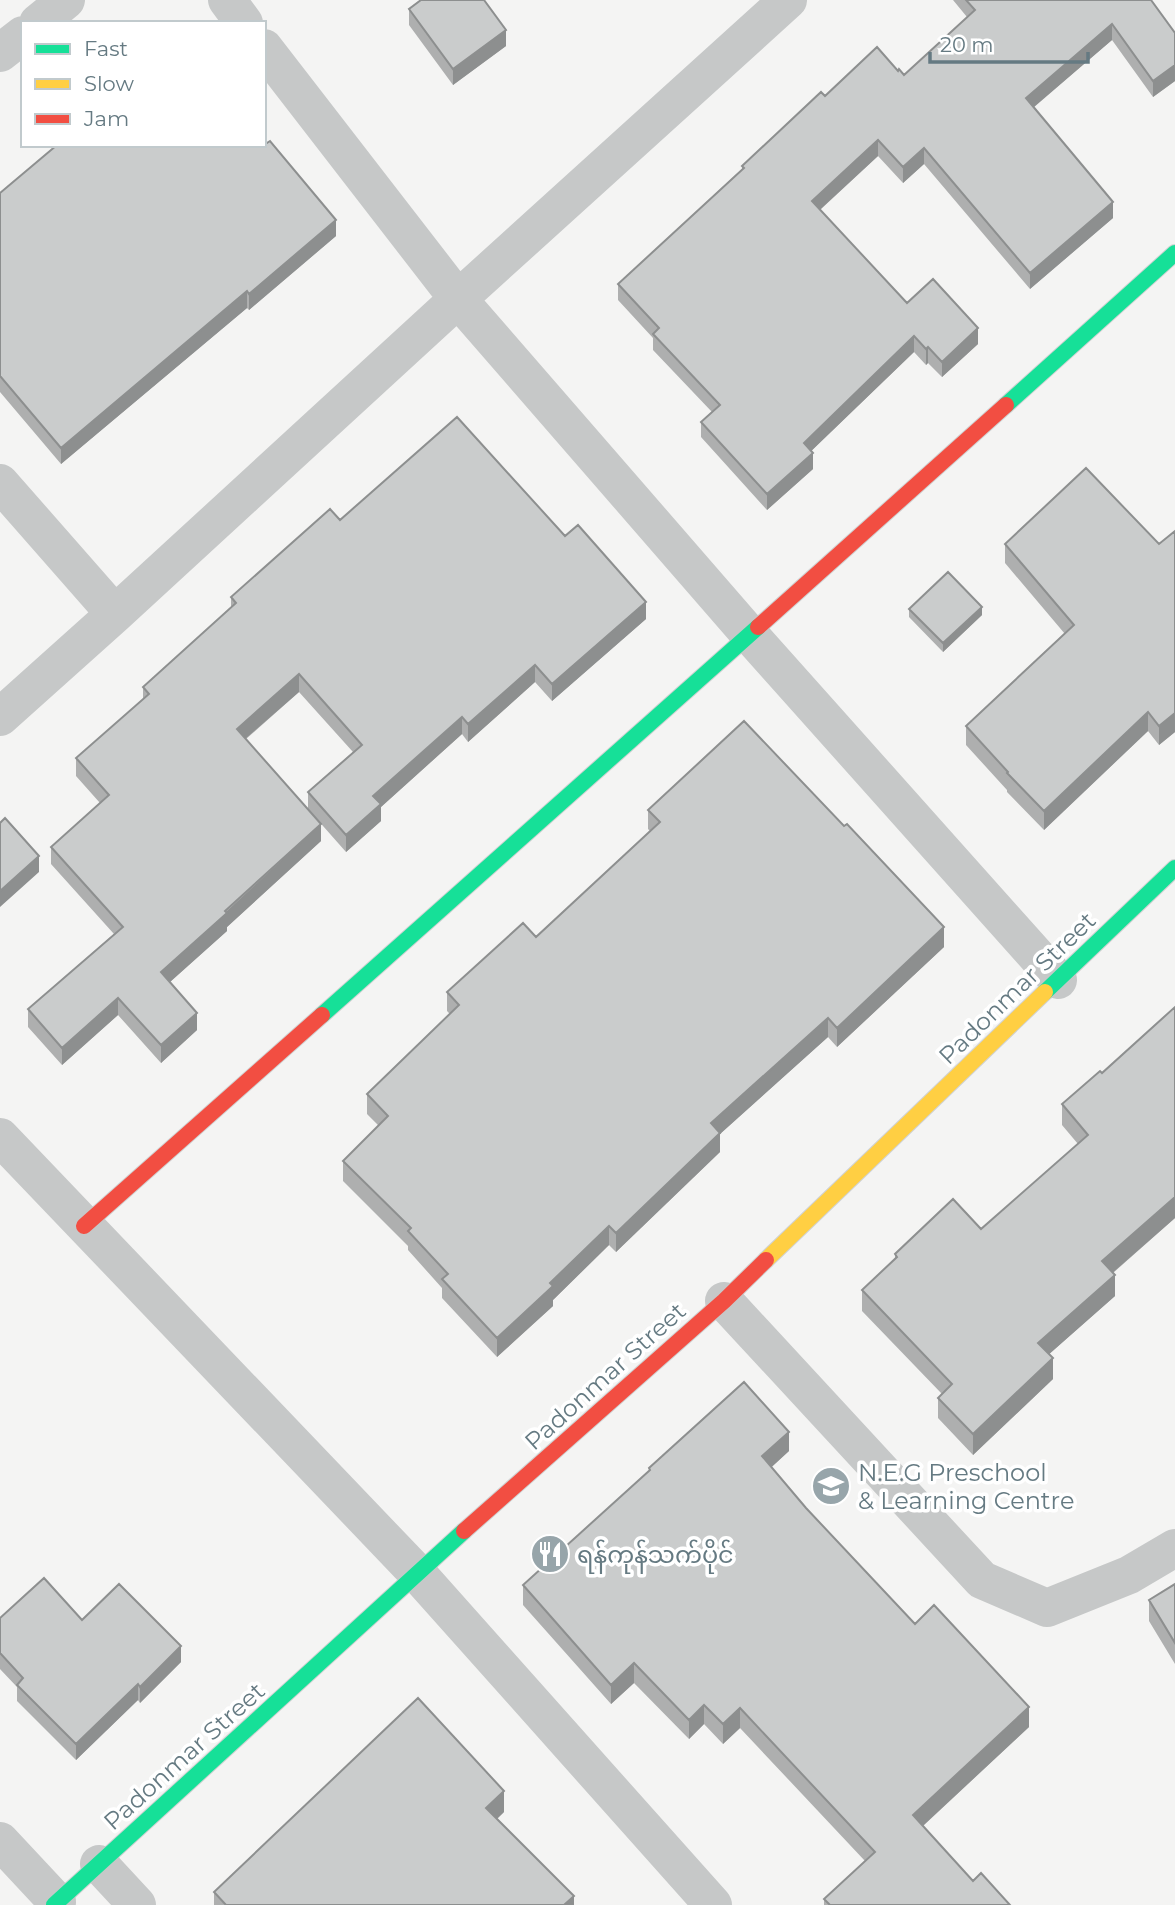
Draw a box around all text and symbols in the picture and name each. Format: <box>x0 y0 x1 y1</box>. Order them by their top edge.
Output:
legend <box>21 21 266 147</box>
scale bar <box>930 21 1088 65</box>
text: 20 m <box>940 32 994 57</box>
text: Fast <box>84 36 128 61</box>
text: Slow <box>84 71 134 96</box>
text: Jam <box>83 106 129 131</box>
street label: Padonmar Street <box>933 906 1102 1070</box>
street label: Padonmar Street <box>519 1296 692 1456</box>
place label: N.E.G Preschool & Learning Centre <box>858 1458 1074 1515</box>
school or university icon: N.E.G Preschool & Learning Centre <box>810 1465 852 1507</box>
restaurant icon: ရန်ကုန်သက်ပိုင် <box>529 1533 571 1575</box>
place label: ရန်ကုန်သက်ပိုင် <box>577 1539 734 1574</box>
street label: Padonmar Street <box>98 1676 271 1836</box>

